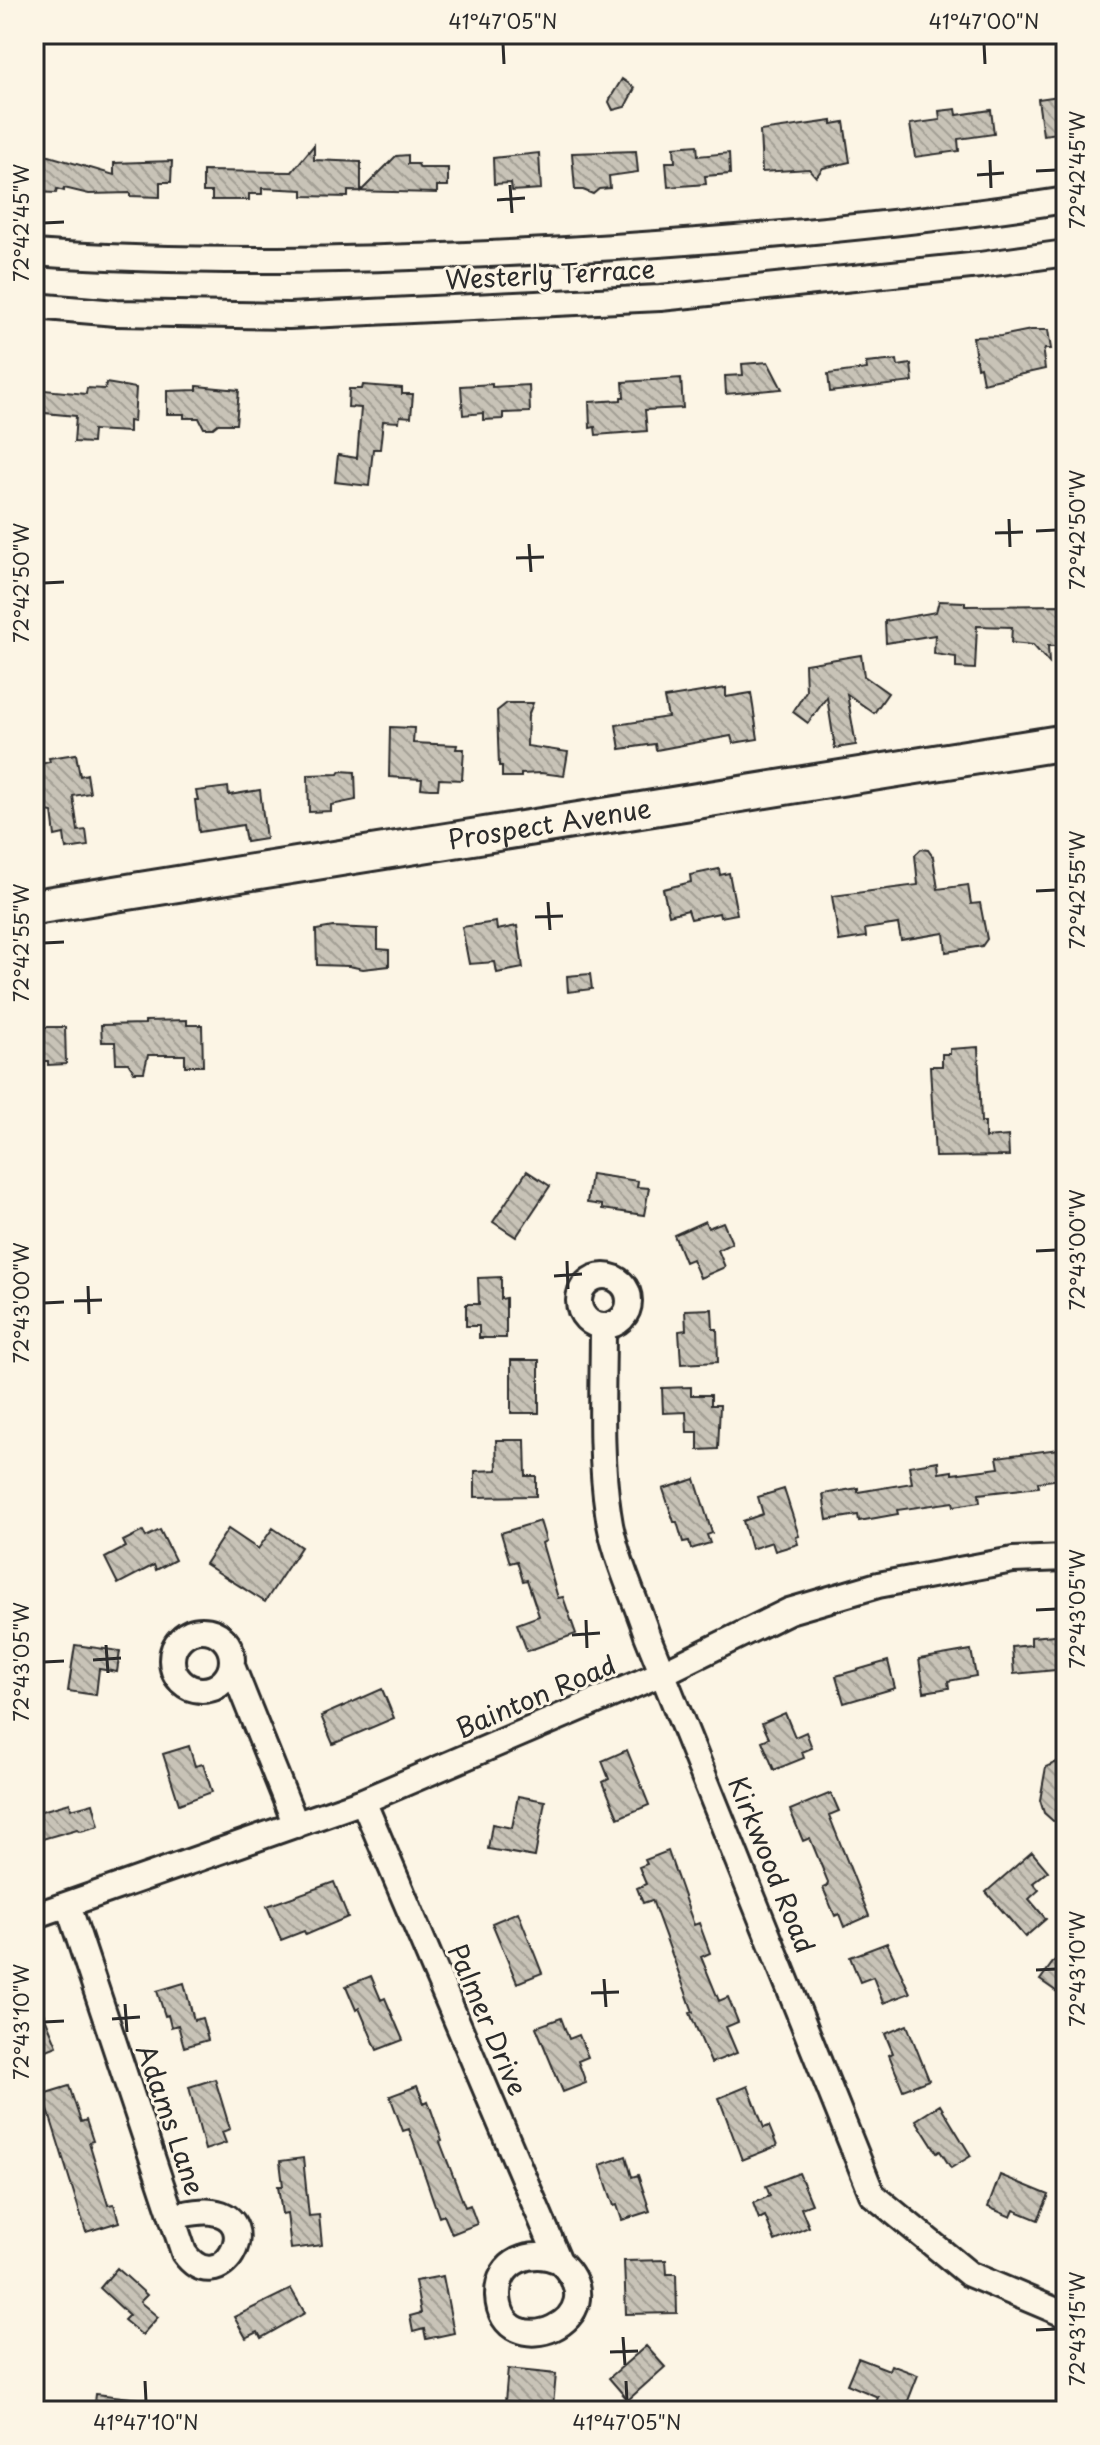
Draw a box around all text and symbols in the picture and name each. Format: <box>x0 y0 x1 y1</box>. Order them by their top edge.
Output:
text: 41°47'05"N <box>449 6 557 36</box>
text: 41°47'00"N <box>929 6 1039 36</box>
text: 72°42'45"W <box>1062 110 1092 229</box>
text: 72°42'45"W <box>6 163 36 282</box>
street label: Westerly Terrace <box>444 249 656 298</box>
text: 72°42'50"W <box>1062 470 1092 590</box>
text: 72°42'50"W <box>6 523 36 643</box>
street label: Prospect Avenue <box>445 788 654 859</box>
text: 72°42'55"W <box>1062 830 1092 949</box>
text: 72°42'55"W <box>6 883 36 1002</box>
text: 72°43'00"W <box>1062 1189 1092 1311</box>
text: 72°43'00"W <box>6 1242 36 1364</box>
text: 72°43'05"W <box>1062 1549 1092 1669</box>
text: 72°43'05"W <box>6 1602 36 1722</box>
street label: Bainton Road <box>449 1644 622 1747</box>
street label: Kirkwood Road <box>719 1770 826 1959</box>
text: 72°43'10"W <box>1062 1911 1092 2027</box>
street label: Palmer Drive <box>439 1937 538 2101</box>
text: 72°43'10"W <box>6 1964 36 2080</box>
street label: Adams Lane <box>127 2039 215 2200</box>
text: 72°43'15"W <box>1062 2271 1092 2386</box>
text: 41°47'10"N <box>93 2407 199 2437</box>
text: 41°47'05"N <box>573 2407 681 2437</box>

